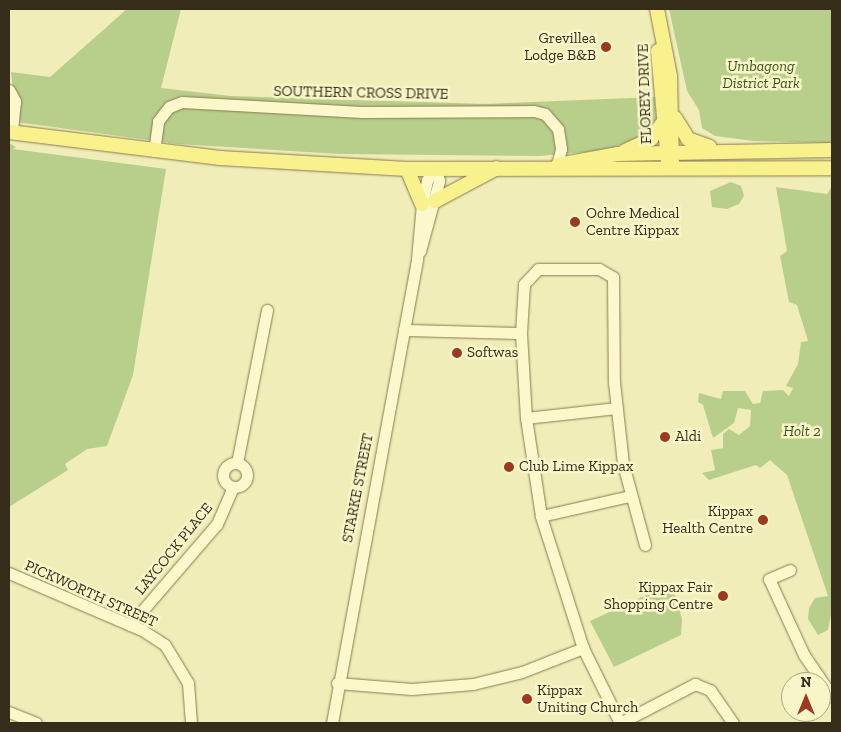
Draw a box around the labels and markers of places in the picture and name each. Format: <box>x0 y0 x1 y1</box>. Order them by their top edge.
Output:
place label: Grevillea Lodge B&B <box>524 29 596 64</box>
marker: Grevillea Lodge B&B <box>600 41 612 53</box>
place label: Ochre Medical Centre Kippax <box>586 204 680 239</box>
marker: Ochre Medical Centre Kippax <box>568 215 582 229</box>
place label: Softwas <box>467 344 518 362</box>
marker: Softwas <box>451 347 463 359</box>
place label: Aldi <box>675 428 701 446</box>
marker: Aldi <box>659 431 671 443</box>
place label: Club Lime Kippax <box>519 458 634 476</box>
marker: Club Lime Kippax <box>503 461 515 473</box>
place label: Kippax Health Centre <box>662 502 753 537</box>
marker: Kippax Health Centre <box>757 514 769 526</box>
place label: Kippax Fair Shopping Centre <box>604 578 713 613</box>
marker: Kippax Fair Shopping Centre <box>717 590 729 602</box>
place label: Kippax Uniting Church <box>537 681 638 716</box>
marker: Kippax Uniting Church <box>521 693 533 705</box>

